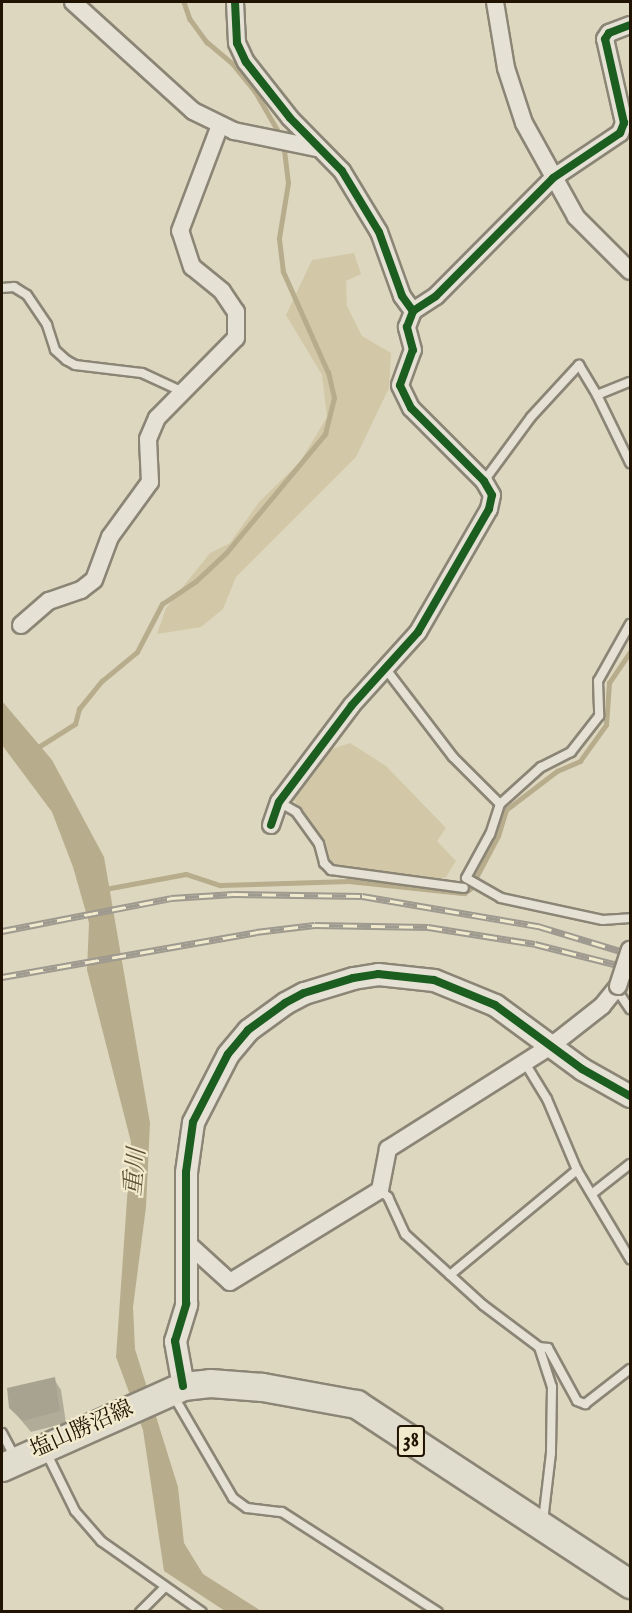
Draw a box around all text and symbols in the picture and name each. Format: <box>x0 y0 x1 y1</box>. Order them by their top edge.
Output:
water label: 重川 <box>120 1147 152 1197</box>
street label: 塩山勝沼線 <box>26 1396 138 1464</box>
road number: 38 <box>396 1423 426 1459</box>

